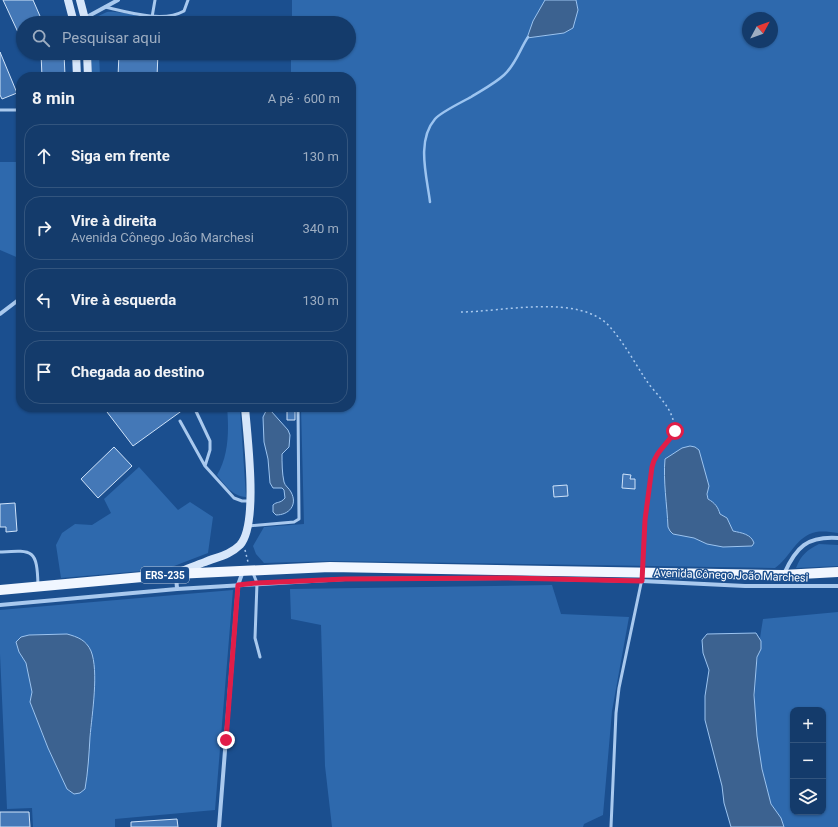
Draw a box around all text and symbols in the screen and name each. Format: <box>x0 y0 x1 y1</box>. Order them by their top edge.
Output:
north arrow <box>742 12 778 48</box>
search box <box>16 16 356 60</box>
icon: search <box>30 27 52 49</box>
text: Pesquisar aqui <box>62 29 161 47</box>
text: 8 min <box>32 88 75 108</box>
text: A pé · 600 m <box>268 91 340 106</box>
icon: ahead <box>33 145 55 167</box>
text: Siga em frente <box>71 147 170 165</box>
text: 130 m <box>302 149 339 164</box>
text: Vire à direita <box>71 212 157 230</box>
icon: right <box>33 217 55 239</box>
text: 340 m <box>302 221 339 236</box>
text: Avenida Cônego João Marchesi <box>71 230 254 245</box>
icon: left <box>33 289 55 311</box>
text: Vire à esquerda <box>71 291 176 309</box>
text: 130 m <box>302 293 339 308</box>
icon: arrive <box>33 361 55 383</box>
text: Chegada ao destino <box>71 363 205 381</box>
route start <box>666 422 684 440</box>
street label: Avenida Cônego João Marchesi <box>653 566 809 585</box>
road number: ERS-235 <box>141 567 189 583</box>
map controls <box>790 707 826 815</box>
button: + <box>790 707 826 743</box>
route end <box>217 731 235 749</box>
button: − <box>790 743 826 779</box>
button: layers <box>790 779 826 815</box>

